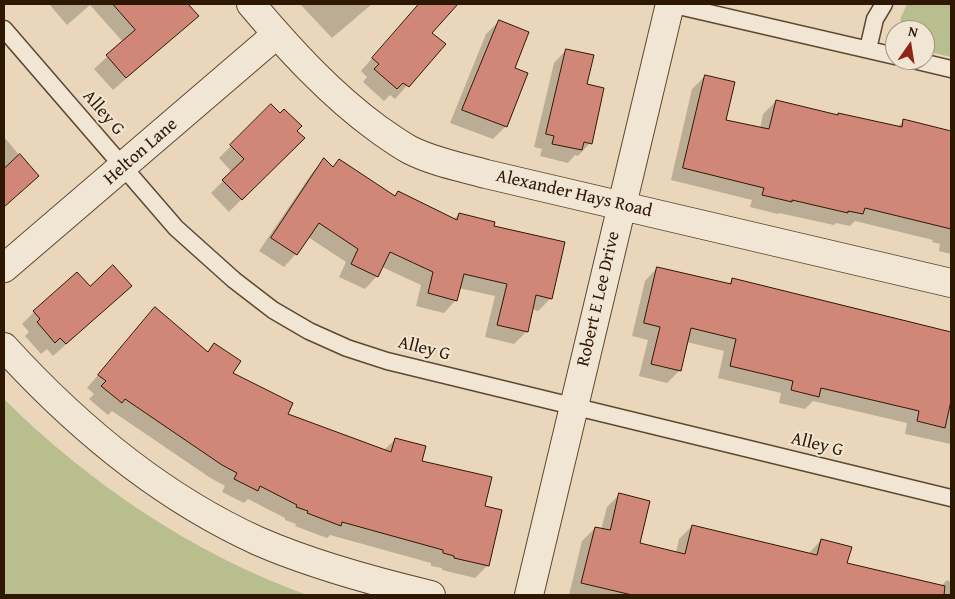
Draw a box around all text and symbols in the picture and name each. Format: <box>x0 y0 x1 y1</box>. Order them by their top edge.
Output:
north arrow <box>885 20 935 70</box>
text: N <box>906 21 920 42</box>
street label: Alley G <box>77 86 129 140</box>
street label: Helton Lane <box>100 114 182 190</box>
street label: Alexander Hays Road <box>494 166 654 222</box>
street label: Robert E Lee Drive <box>573 229 625 369</box>
street label: Alley G <box>396 332 452 366</box>
street label: Alley G <box>789 428 845 462</box>

